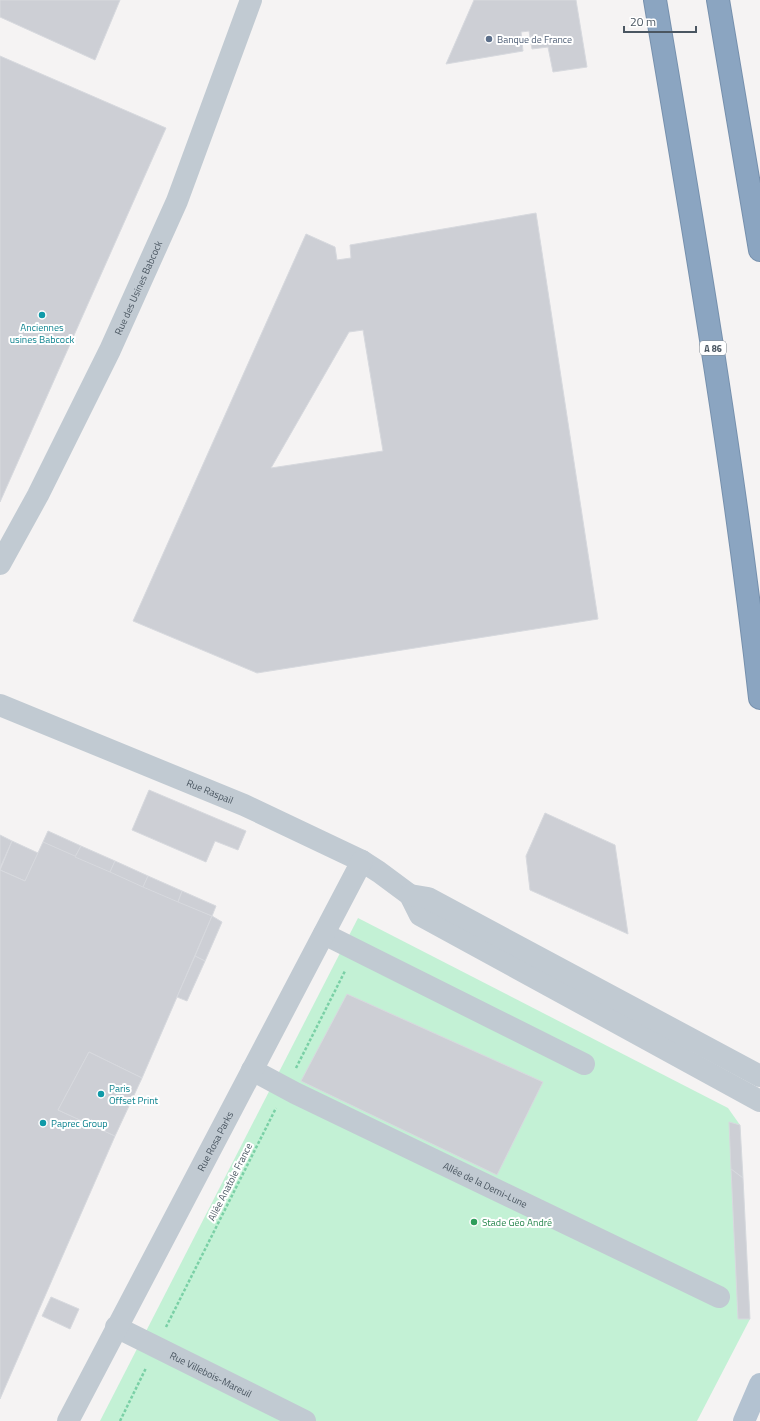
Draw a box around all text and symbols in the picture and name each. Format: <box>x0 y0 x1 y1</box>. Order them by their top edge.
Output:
scale bar <box>624 8 696 34</box>
text: 20 m <box>630 12 656 31</box>
place label: Banque de France <box>497 32 572 47</box>
marker: Banque de France <box>484 34 494 44</box>
street label: Rue des Usines Babcock <box>110 238 166 337</box>
marker: Anciennes usines Babcock <box>37 310 47 320</box>
place label: Anciennes usines Babcock <box>10 320 74 347</box>
road number: A 86 <box>700 341 726 355</box>
street label: Rue Raspail <box>184 775 236 807</box>
place label: Paris Offset Print <box>109 1081 159 1108</box>
marker: Paris Offset Print <box>96 1089 106 1099</box>
street label: Rue Rosa Parks <box>193 1108 237 1174</box>
place label: Paprec Group <box>51 1116 108 1131</box>
marker: Paprec Group <box>38 1118 48 1128</box>
street label: Allée Anatole France <box>204 1140 256 1224</box>
street label: Allée de la Demi-Lune <box>441 1158 530 1211</box>
place label: Stade Géo André <box>482 1215 552 1230</box>
marker: Stade Géo André <box>469 1217 479 1227</box>
street label: Rue Villebois-Mareuil <box>167 1347 254 1401</box>

